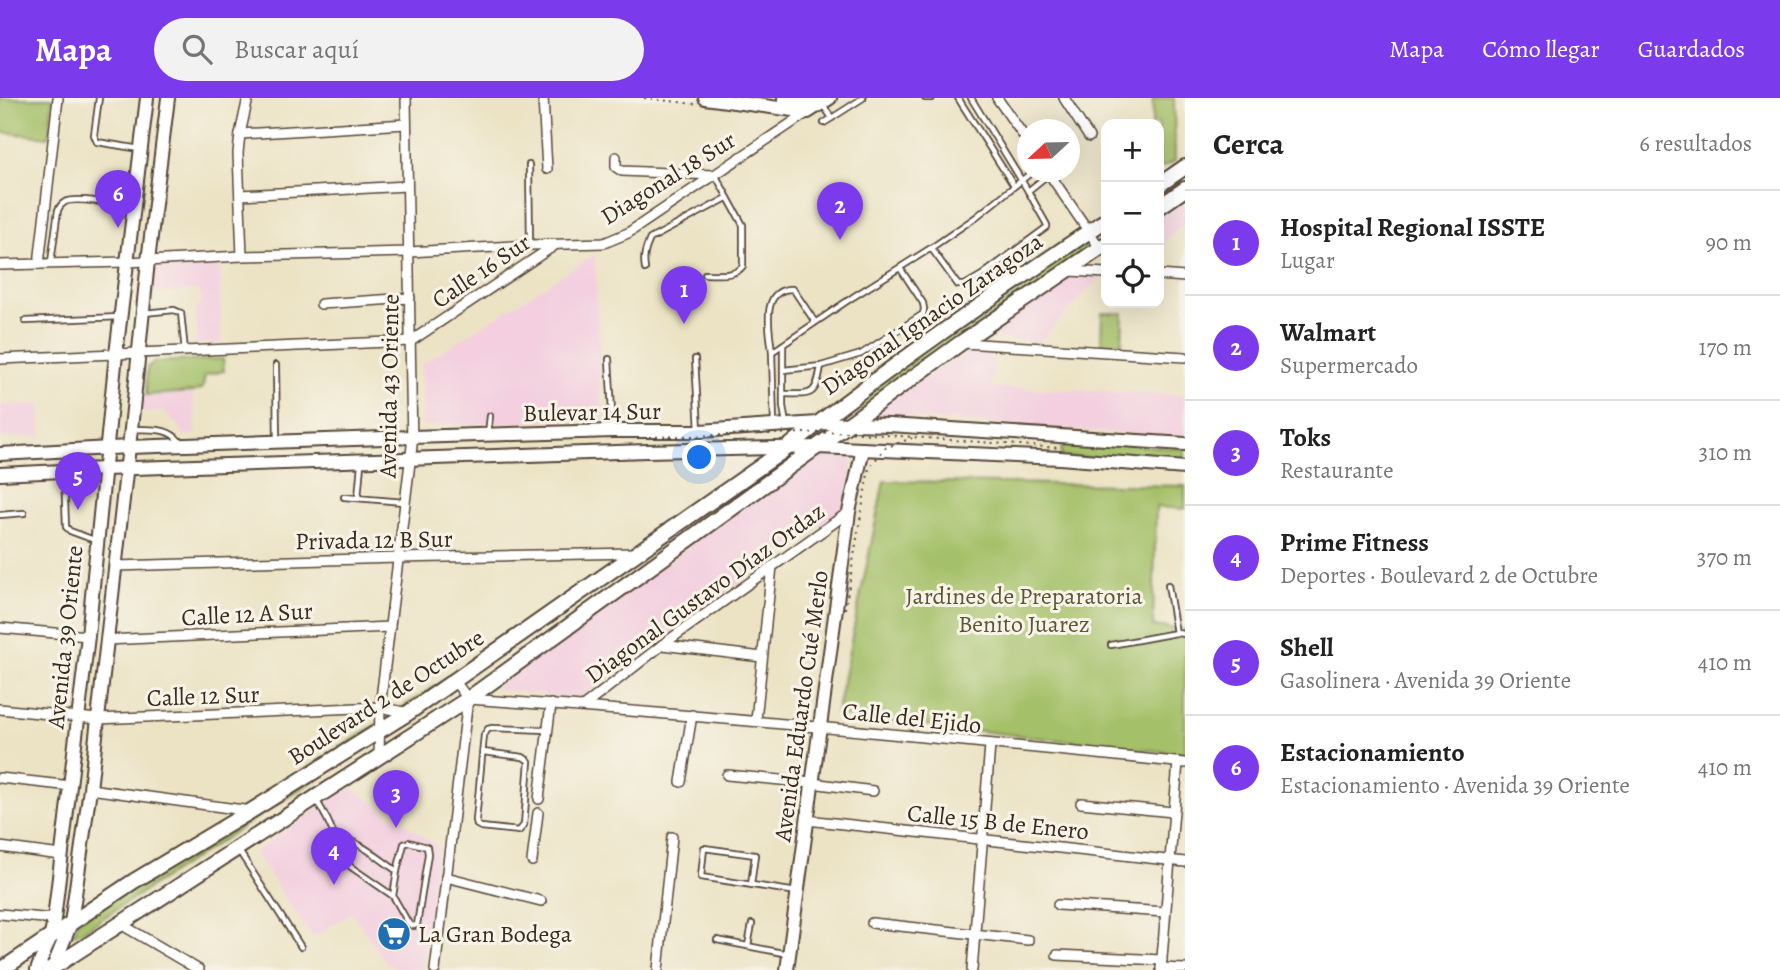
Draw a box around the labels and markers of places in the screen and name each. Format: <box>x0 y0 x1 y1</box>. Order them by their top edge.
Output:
pin: 6 <box>95 170 141 228</box>
pin: 2 <box>817 182 863 240</box>
pin: 1 <box>661 266 707 324</box>
pin: 5 <box>55 452 101 510</box>
pin: 3 <box>373 770 419 828</box>
pin: 4 <box>311 827 357 885</box>
supermarket icon: La Gran Bodega <box>375 915 413 953</box>
place label: La Gran Bodega <box>418 918 573 950</box>

